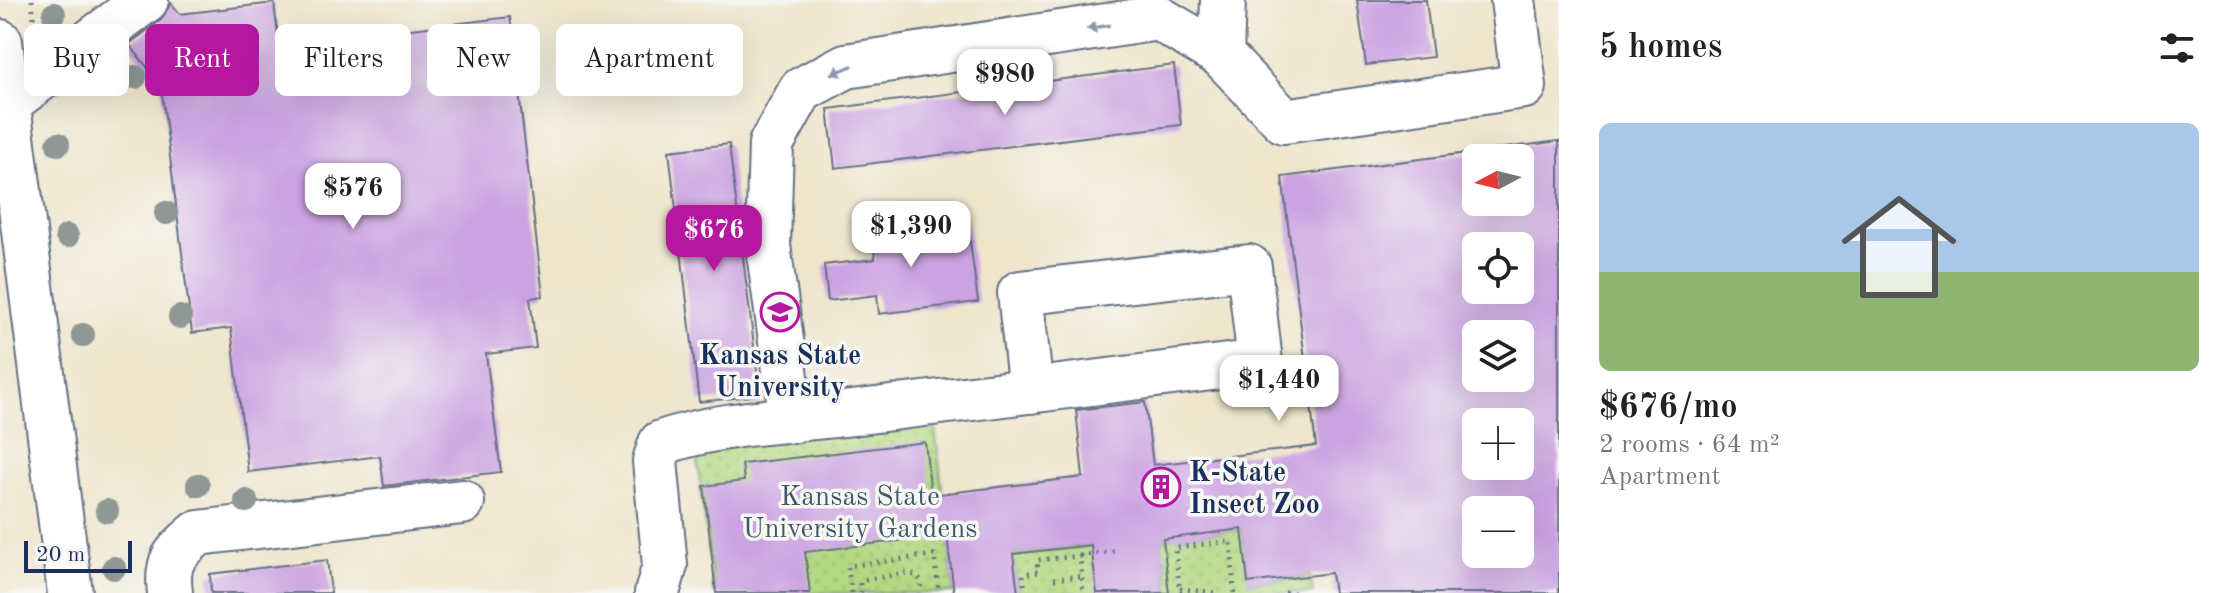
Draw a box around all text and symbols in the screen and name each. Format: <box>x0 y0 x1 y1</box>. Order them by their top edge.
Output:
one-way arrow <box>1085 21 1110 34</box>
chip: Buy <box>24 24 129 96</box>
chip: Rent <box>145 24 259 96</box>
chip: Filters <box>275 24 411 96</box>
chip: New <box>427 24 540 96</box>
chip: Apartment <box>556 24 743 96</box>
icon: filters <box>2155 26 2199 70</box>
text: 5 homes <box>1599 31 1722 65</box>
pin: $980 <box>958 49 1052 117</box>
text: $980 <box>975 62 1035 88</box>
one-way arrow <box>830 64 854 77</box>
north arrow <box>1462 144 1534 216</box>
map controls <box>1462 144 1534 568</box>
pin: $576 <box>306 163 400 231</box>
icon: home <box>1827 175 1971 319</box>
text: $576 <box>323 176 383 202</box>
pin: $1,390 <box>846 201 976 269</box>
pin: $676 <box>667 205 761 273</box>
text: $1,390 <box>870 214 952 240</box>
text: $676 <box>684 218 744 244</box>
button: locate <box>1462 232 1534 304</box>
school or university icon: Kansas State University <box>759 291 801 333</box>
button: layers <box>1462 320 1534 392</box>
place label: Kansas State University <box>699 343 861 403</box>
pin: $1,440 <box>1214 355 1344 423</box>
text: $1,440 <box>1238 368 1320 394</box>
text: $676/mo <box>1599 391 1738 425</box>
button: + <box>1462 408 1534 480</box>
text: 2 rooms · 64 m² <box>1599 432 1780 458</box>
place label: K-State Insect Zoo <box>1189 460 1320 520</box>
text: Apartment <box>1599 464 1721 490</box>
building icon: K-State Insect Zoo <box>1140 466 1182 508</box>
park label: Kansas State University Gardens <box>743 484 977 544</box>
button: − <box>1462 496 1534 568</box>
scale bar <box>24 537 132 573</box>
text: 20 m <box>36 544 85 566</box>

